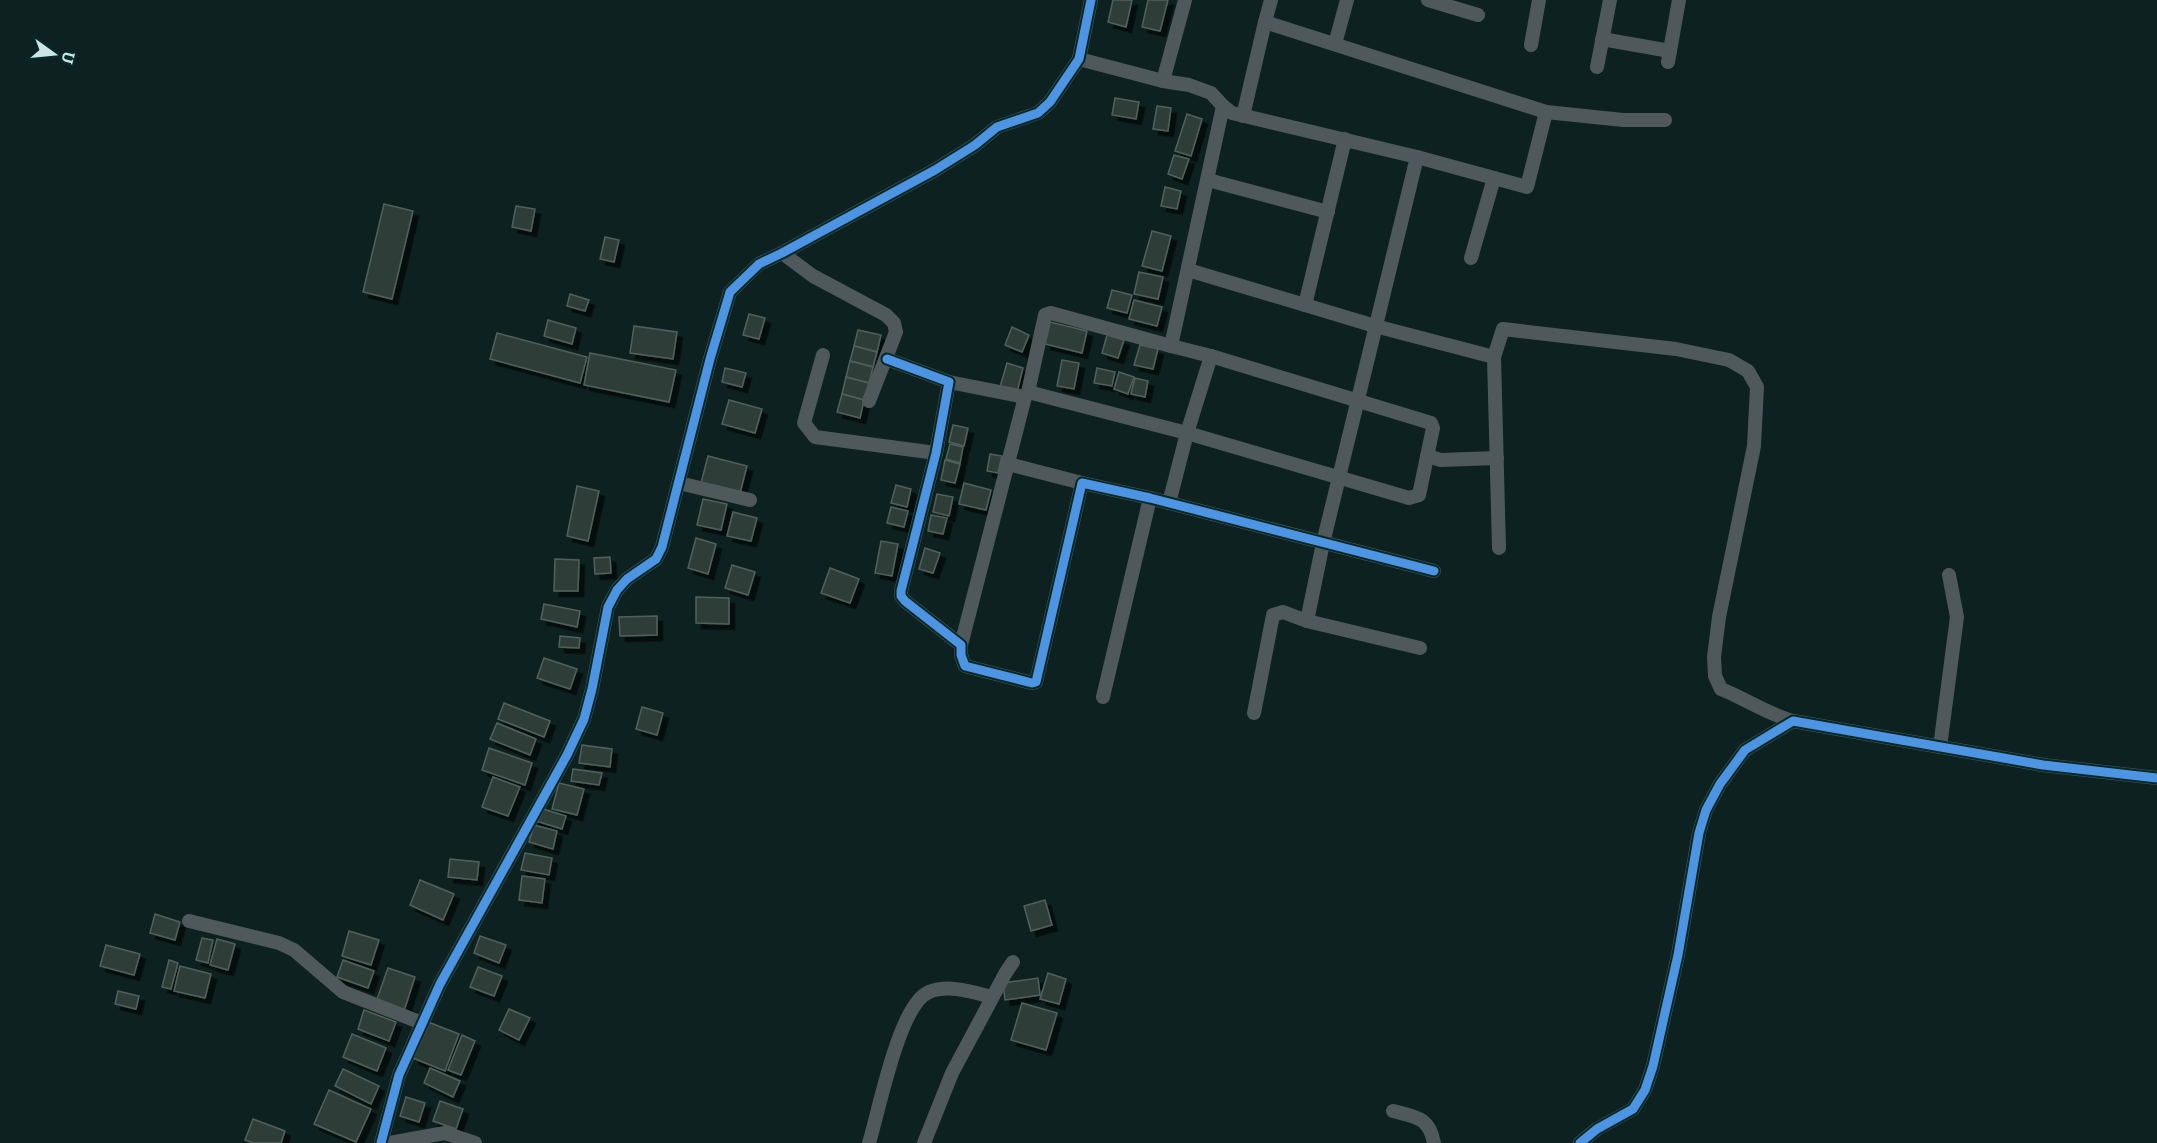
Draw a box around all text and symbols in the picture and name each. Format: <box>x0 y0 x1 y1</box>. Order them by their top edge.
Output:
north arrow <box>24 24 84 84</box>
text: U <box>57 50 79 66</box>

